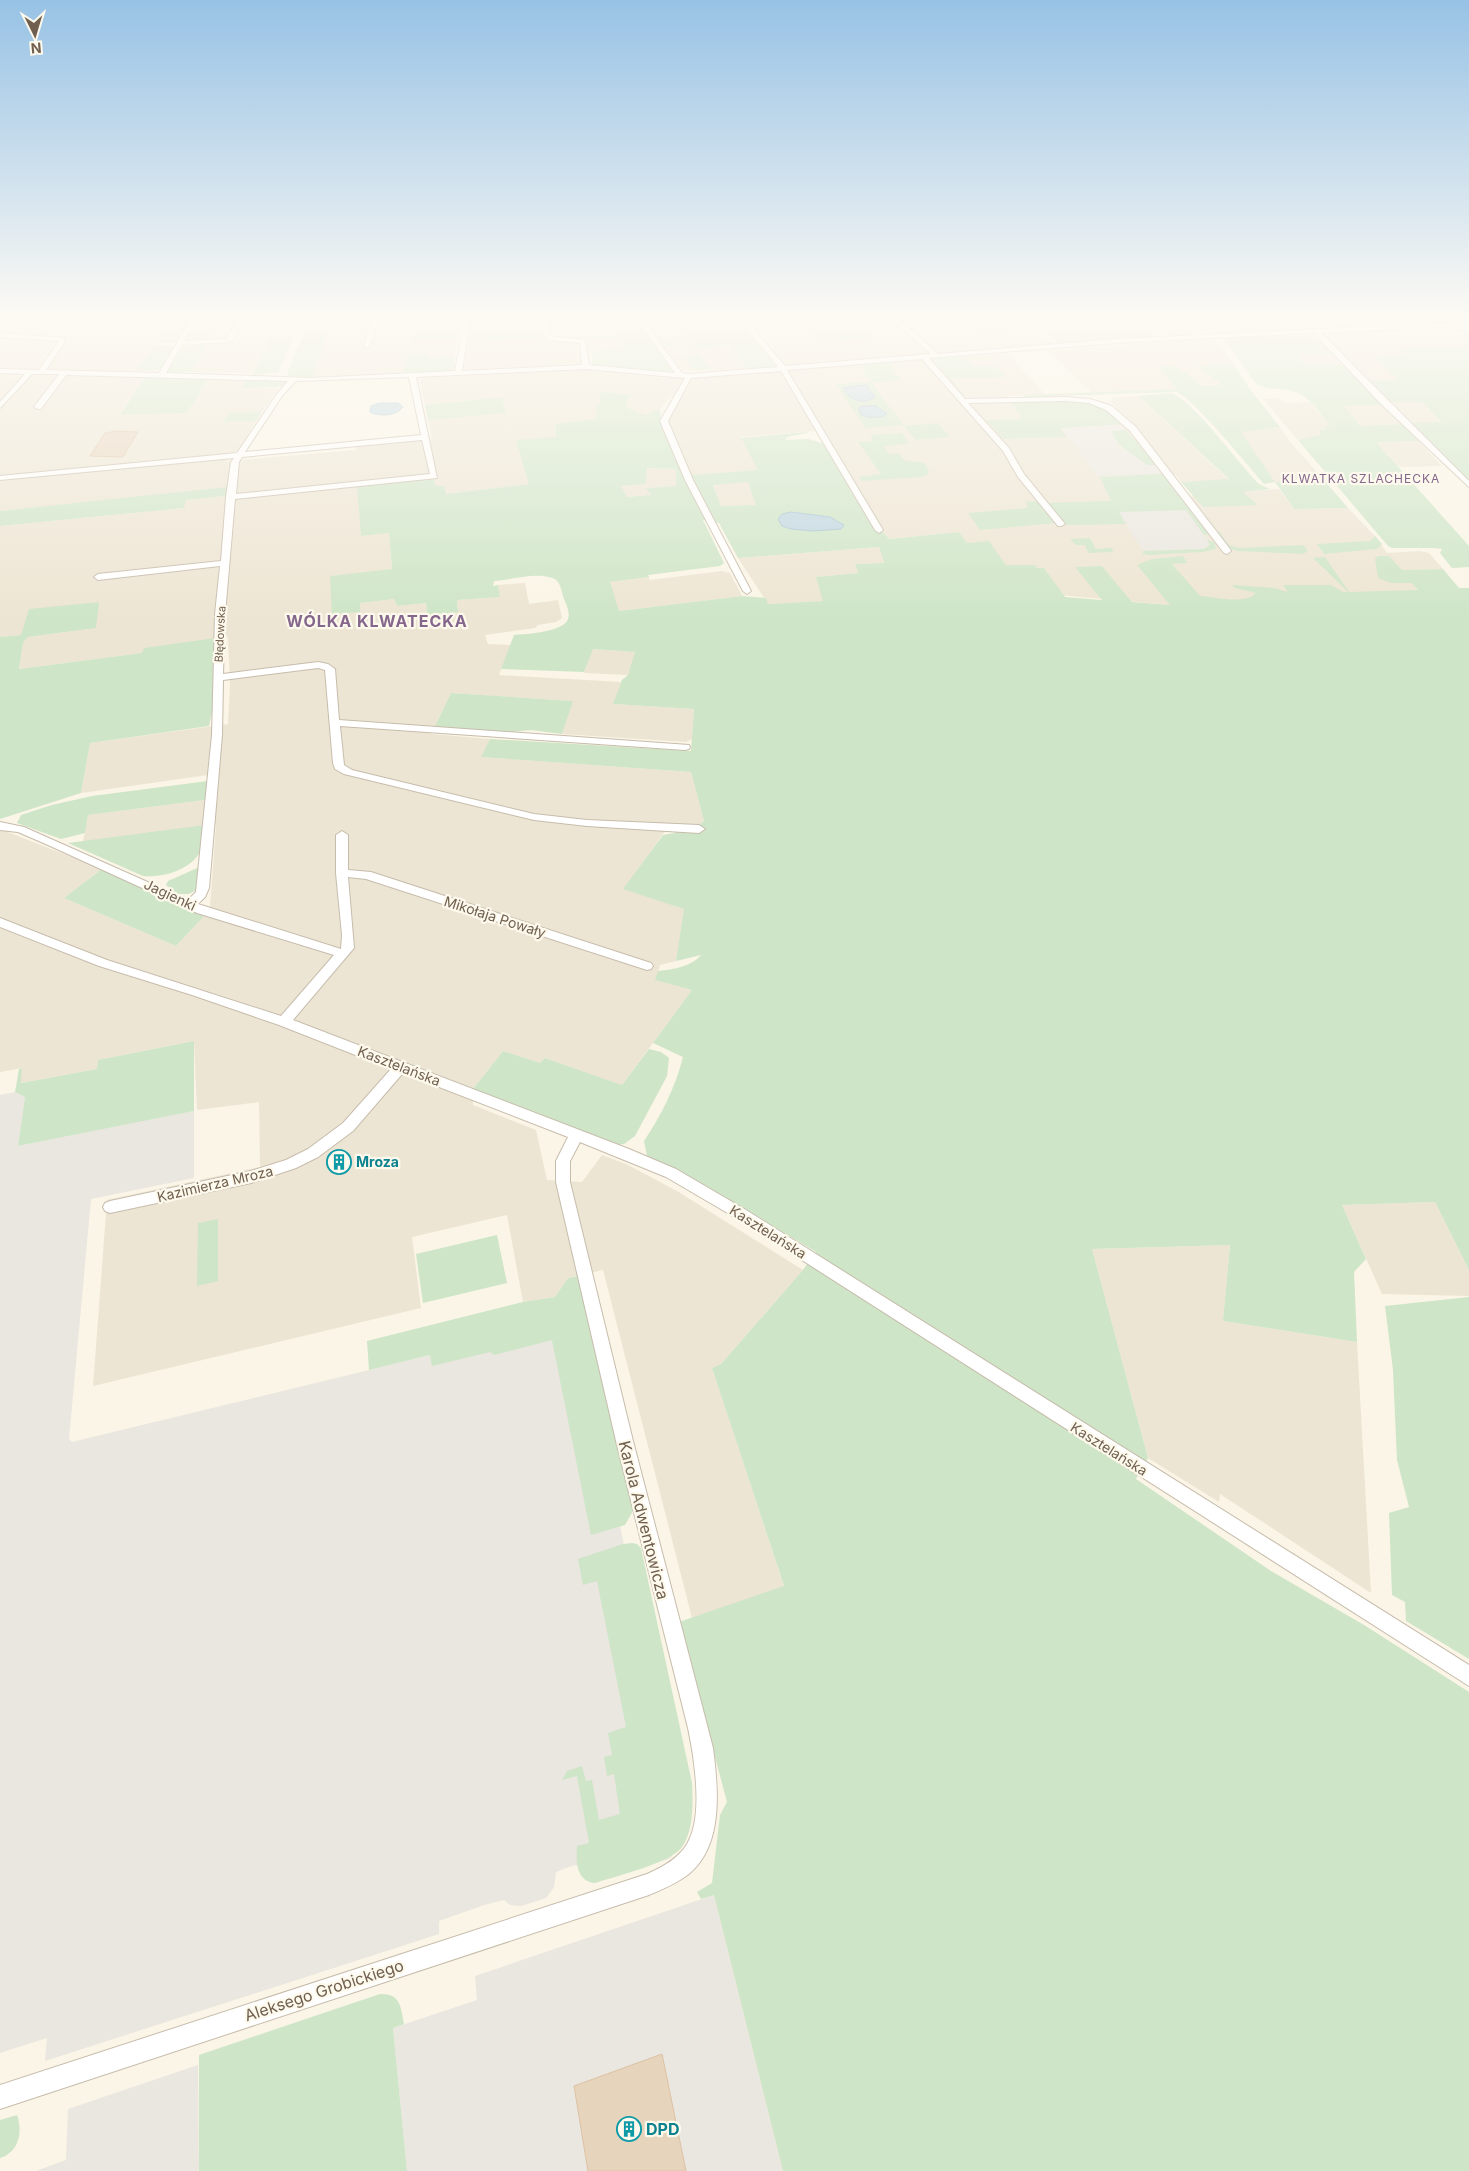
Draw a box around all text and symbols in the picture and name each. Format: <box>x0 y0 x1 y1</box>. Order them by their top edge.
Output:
north arrow <box>10 10 60 60</box>
text: N <box>30 40 42 57</box>
district label: KLWATKA SZLACHECKA <box>1282 471 1440 486</box>
street label: Błędowska <box>212 605 228 663</box>
district label: WÓLKA KLWATECKA <box>286 611 468 631</box>
street label: Jagienki <box>142 875 199 914</box>
street label: Mikołaja Powały <box>442 892 548 941</box>
street label: Kasztelańska <box>355 1042 443 1089</box>
building icon: Mroza <box>326 1149 352 1175</box>
place label: Mroza <box>356 1153 399 1170</box>
street label: Kazimierza Mroza <box>155 1162 275 1205</box>
street label: Kasztelańska <box>727 1201 810 1262</box>
street label: Kasztelańska <box>1068 1418 1151 1479</box>
street label: Karola Adwentowicza <box>615 1439 673 1601</box>
street label: Aleksego Grobickiego <box>242 1955 406 2025</box>
building icon: DPD <box>616 2116 642 2142</box>
place label: DPD <box>646 2119 679 2139</box>

